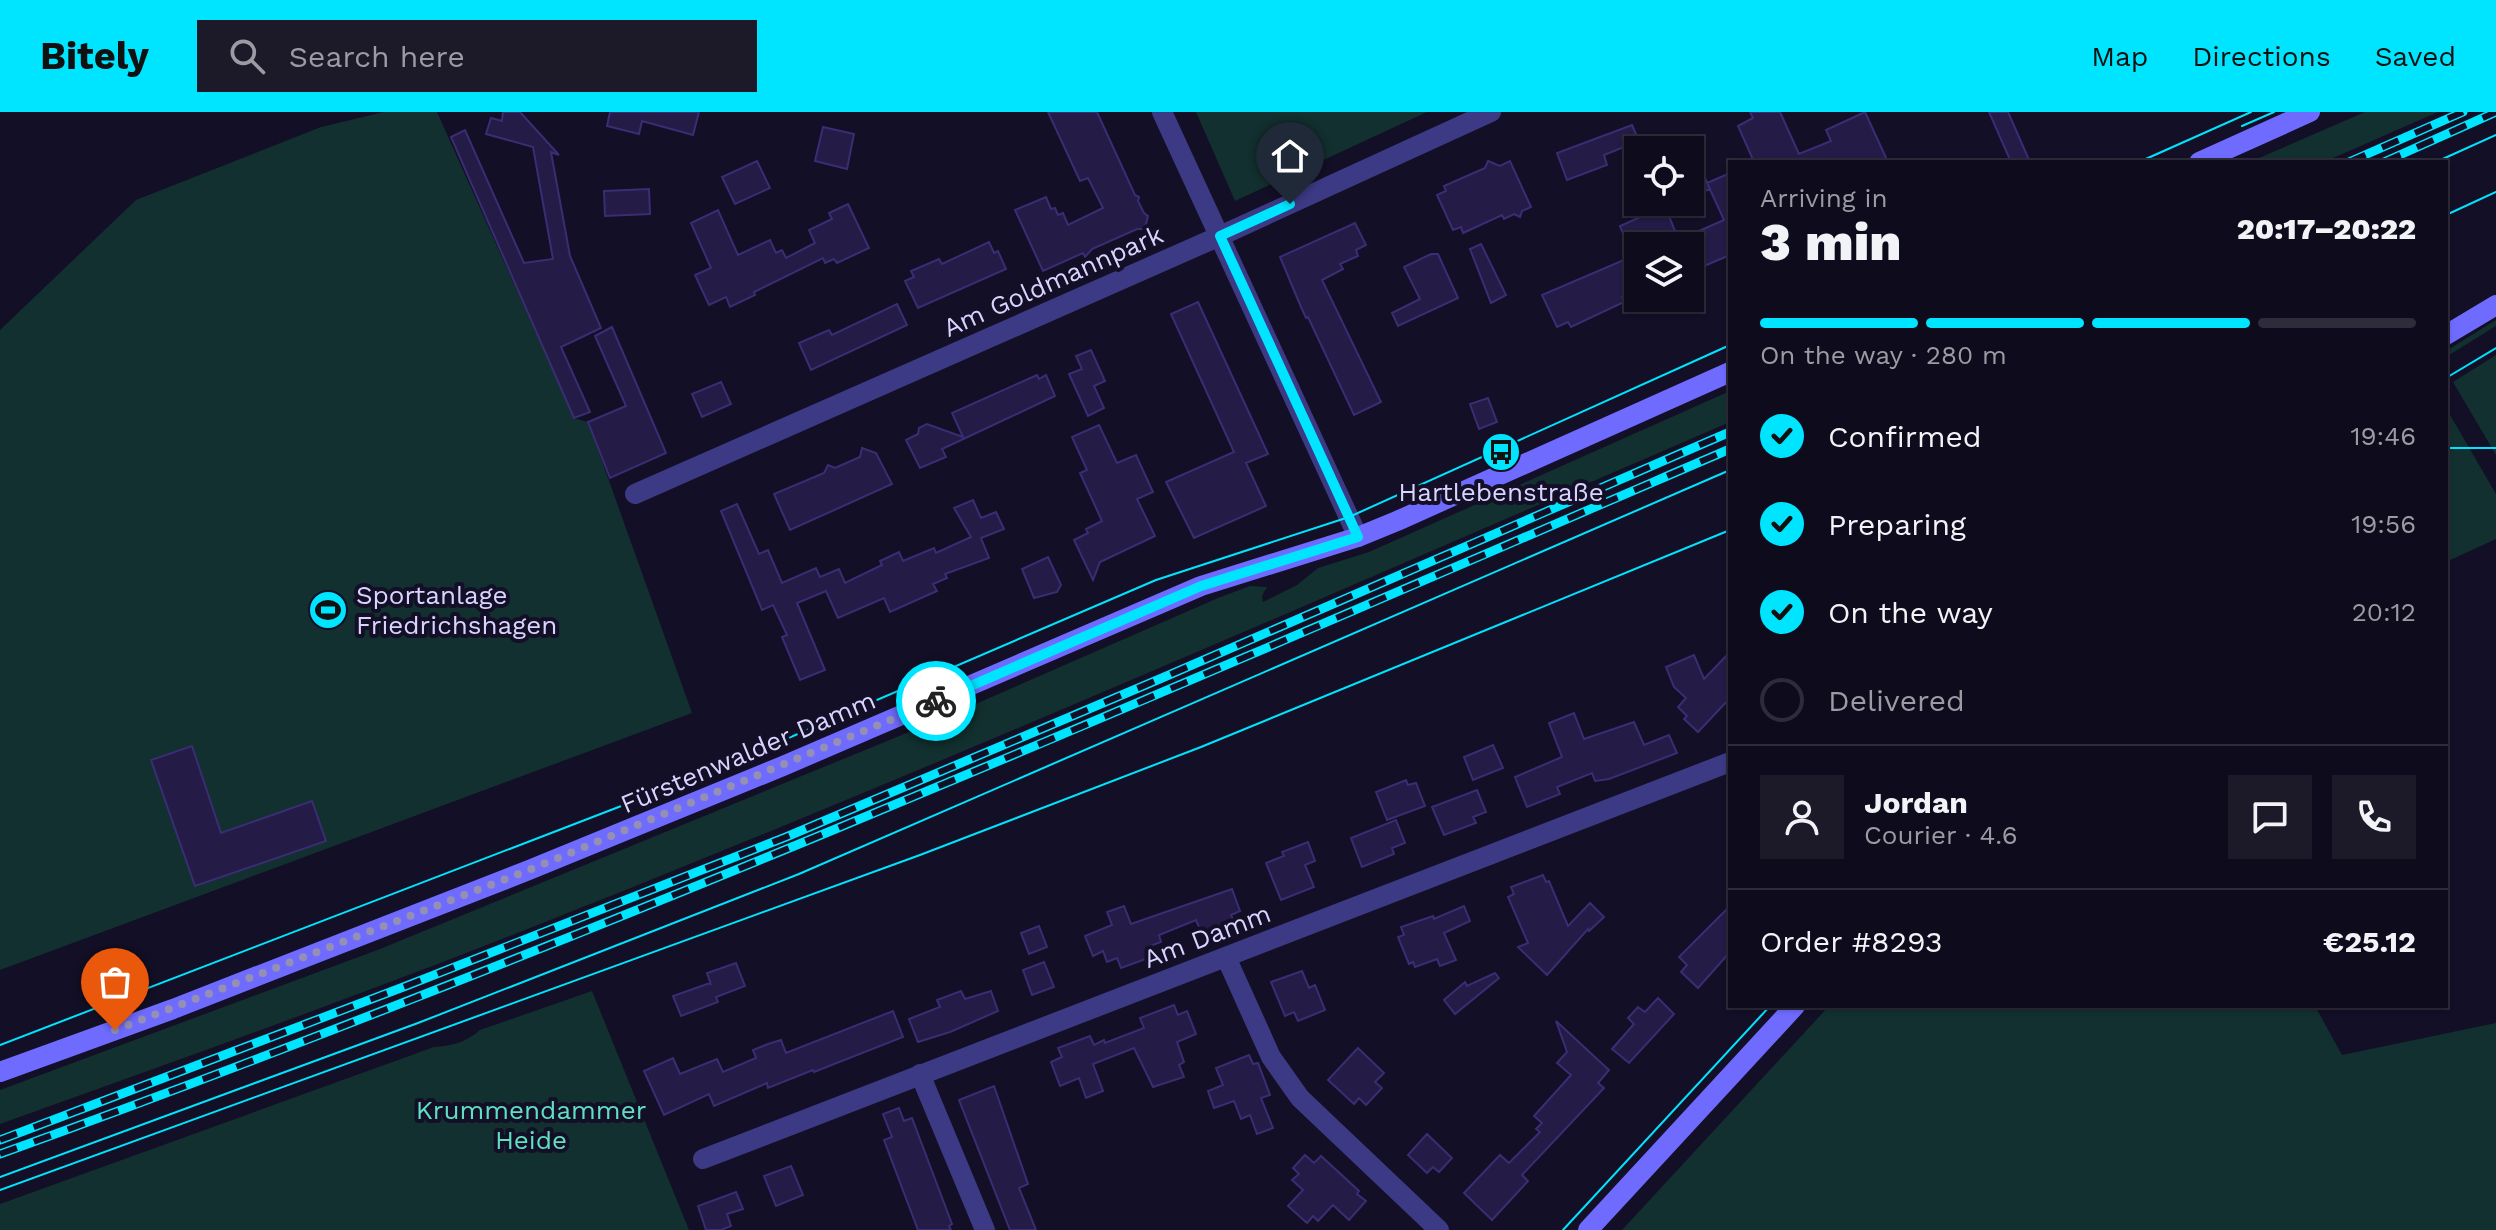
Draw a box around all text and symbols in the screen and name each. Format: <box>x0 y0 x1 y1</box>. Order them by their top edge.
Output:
search box <box>197 20 757 92</box>
text: Bitely <box>40 34 149 78</box>
icon: search <box>225 34 269 78</box>
text: Search here <box>289 39 465 74</box>
text: Map <box>2091 40 2148 73</box>
text: Directions <box>2192 40 2331 73</box>
text: Saved <box>2375 40 2456 73</box>
pin <box>1256 122 1324 204</box>
icon: home <box>1268 134 1312 178</box>
map controls <box>1624 136 1704 312</box>
button: locate <box>1624 136 1704 216</box>
text: Arriving in <box>1760 183 1888 213</box>
text: 20:17–20:22 <box>2237 211 2416 246</box>
text: 3 min <box>1760 212 1902 273</box>
street label: Am Goldmannpark <box>938 219 1168 343</box>
button: layers <box>1624 232 1704 312</box>
text: On the way · 280 m <box>1760 340 2007 370</box>
icon: check <box>1760 414 1804 458</box>
text: Confirmed <box>1828 419 1982 454</box>
text: 19:46 <box>2350 421 2416 451</box>
bus stop icon: Hartlebenstraße <box>1480 431 1522 473</box>
place label: Hartlebenstraße <box>1398 477 1604 507</box>
icon: check <box>1760 502 1804 546</box>
text: Preparing <box>1828 507 1966 542</box>
text: 19:56 <box>2351 509 2416 539</box>
place label: Sportanlage Friedrichshagen <box>356 580 557 640</box>
sports icon: Sportanlage Friedrichshagen <box>307 589 349 631</box>
icon: check <box>1760 590 1804 634</box>
text: On the way <box>1828 595 1993 630</box>
text: 20:12 <box>2352 597 2416 627</box>
courier <box>896 661 976 741</box>
icon: bike <box>914 679 958 723</box>
text: Delivered <box>1828 683 1965 718</box>
street label: Fürstenwalder Damm <box>616 685 880 819</box>
button: person <box>1760 775 1844 859</box>
button: chat <box>2228 775 2312 859</box>
button: phone <box>2332 775 2416 859</box>
text: Jordan <box>1864 785 1968 820</box>
text: Courier · 4.6 <box>1864 820 2018 850</box>
street label: Am Damm <box>1139 898 1275 974</box>
text: Order #8293 <box>1760 924 1943 959</box>
text: €25.12 <box>2323 924 2416 959</box>
pin <box>81 948 149 1030</box>
icon: bag <box>93 960 137 1004</box>
park label: Krummendammer Heide <box>416 1095 646 1155</box>

